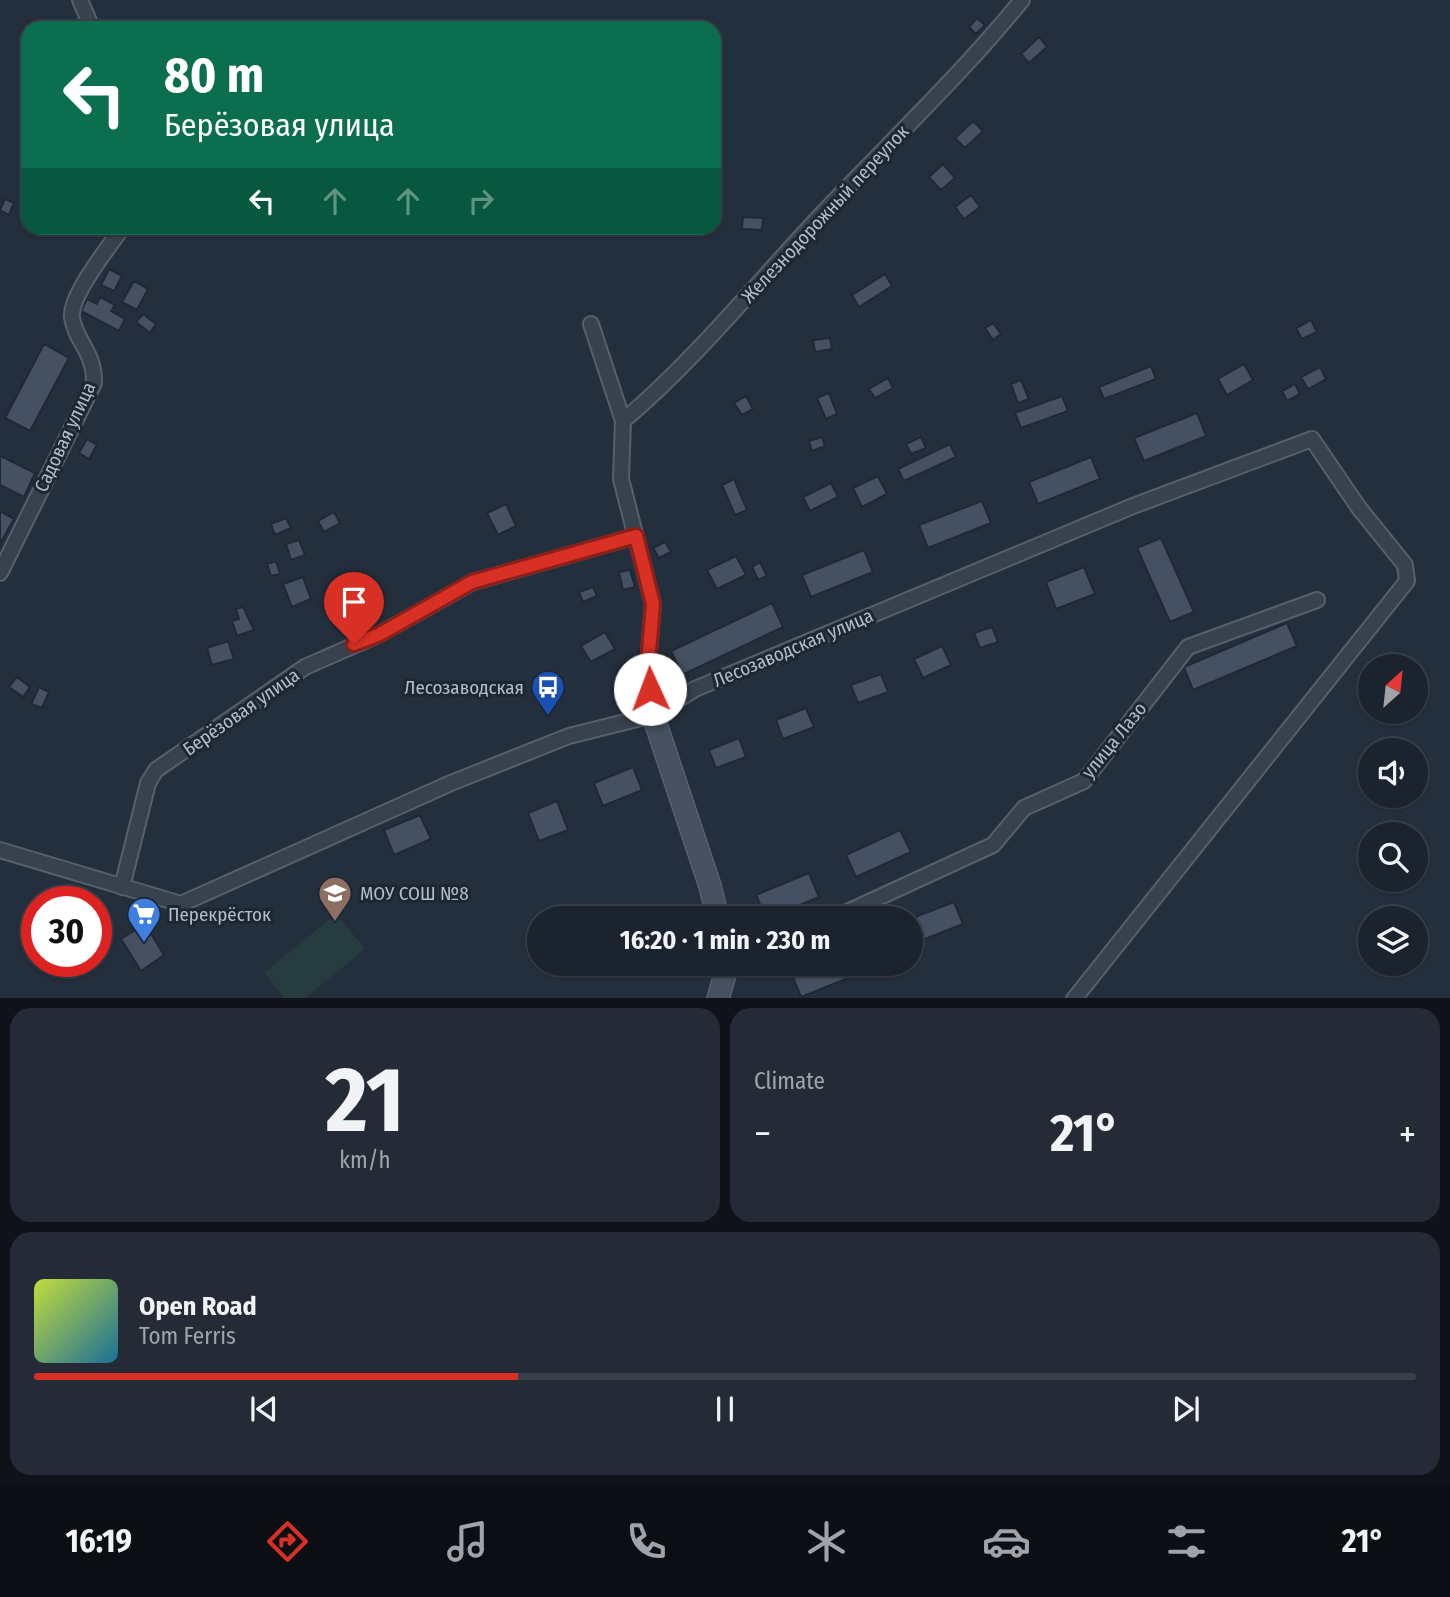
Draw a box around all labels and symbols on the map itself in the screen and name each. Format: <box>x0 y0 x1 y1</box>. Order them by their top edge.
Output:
street label: Железнодорожный переулок <box>736 120 914 308</box>
street label: Садовая улица <box>30 378 100 496</box>
pin <box>324 572 384 644</box>
street label: Лесозаводская улица <box>709 604 877 692</box>
position arrow <box>613 652 687 726</box>
north arrow <box>1358 654 1428 724</box>
street label: Берёзовая улица <box>178 663 304 761</box>
bus stop icon: Лесозаводская <box>529 668 567 717</box>
place label: Лесозаводская <box>404 676 524 699</box>
street label: улица Лазо <box>1076 697 1152 783</box>
school or university icon: МОУ СОШ №8 <box>316 874 354 923</box>
place label: МОУ СОШ №8 <box>360 882 469 905</box>
speed limit sign: 30 <box>21 886 112 977</box>
supermarket icon: Перекрёсток <box>125 895 163 944</box>
place label: Перекрёсток <box>168 903 271 926</box>

